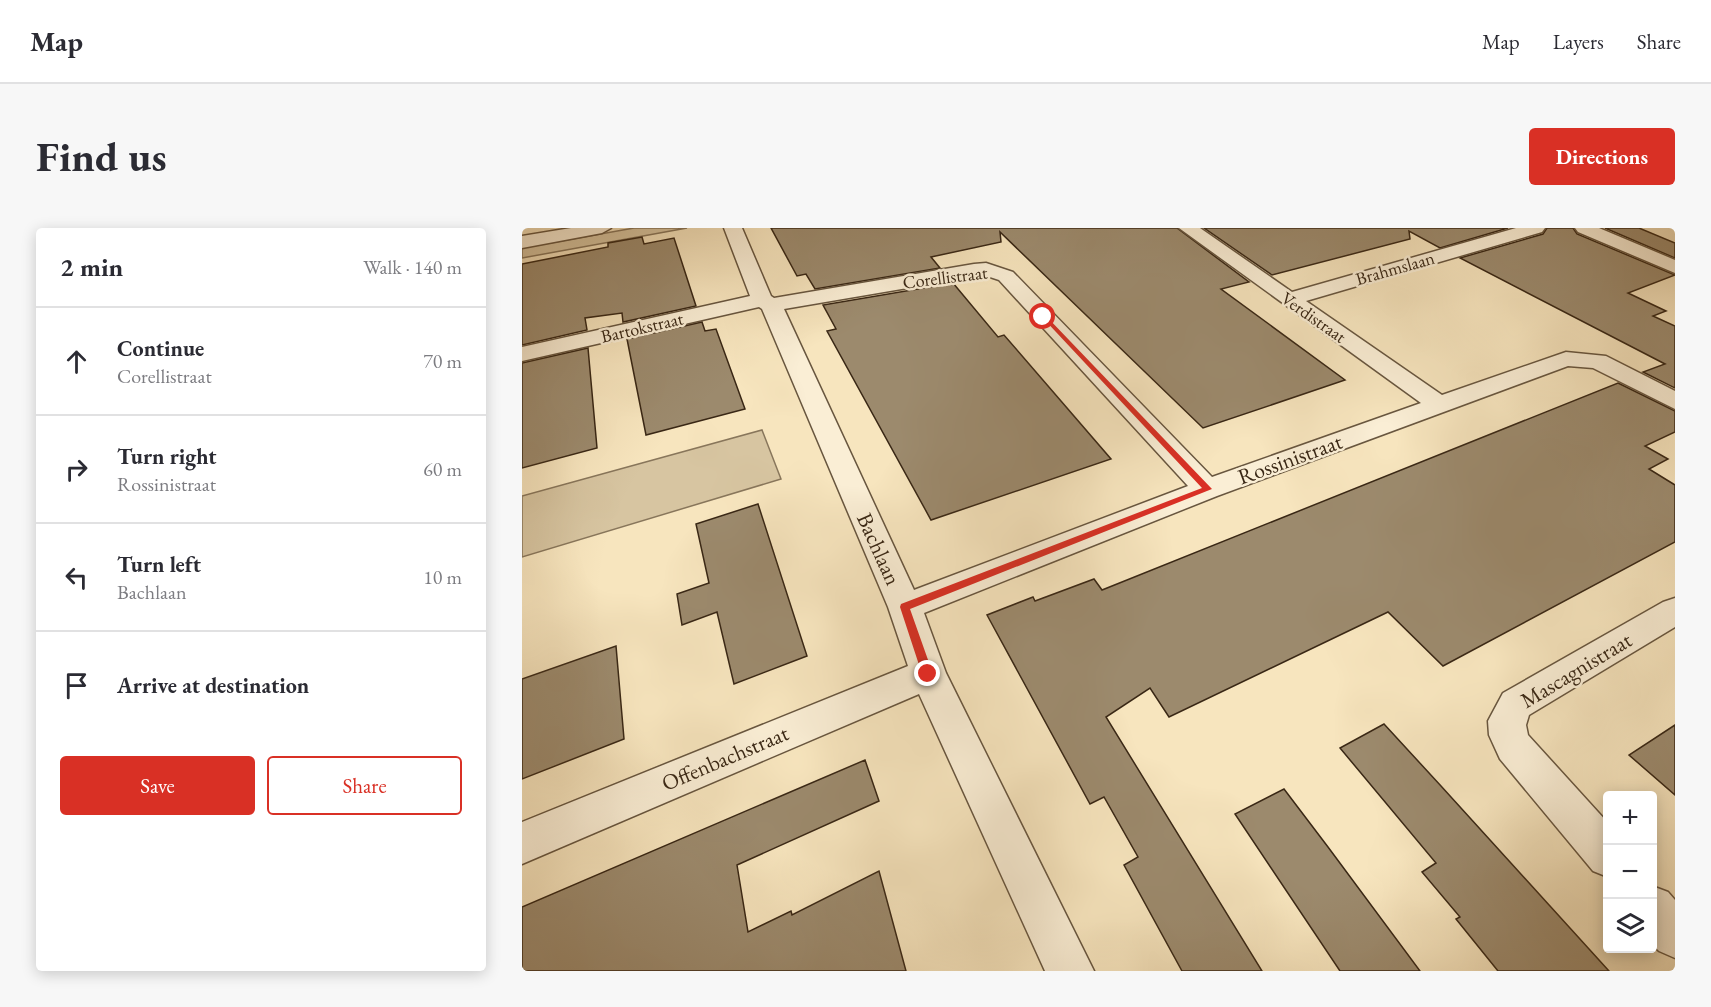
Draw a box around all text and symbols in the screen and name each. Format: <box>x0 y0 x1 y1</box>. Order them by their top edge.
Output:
text: Map <box>30 23 83 59</box>
text: Map <box>1482 28 1520 55</box>
text: Layers <box>1553 28 1604 55</box>
text: Share <box>1637 28 1681 55</box>
button: Directions <box>1529 128 1675 185</box>
text: Find us <box>36 129 167 184</box>
street label: Brahmslaan <box>1353 246 1438 290</box>
text: 2 min <box>60 250 123 284</box>
text: Walk · 140 m <box>363 254 462 280</box>
street label: Corellistraat <box>901 260 989 294</box>
street label: Verdistraat <box>1277 286 1351 348</box>
route start <box>1029 303 1055 329</box>
street label: Bartokstraat <box>598 306 686 348</box>
text: Continue <box>117 334 204 363</box>
icon: ahead <box>60 345 93 378</box>
text: 70 m <box>423 348 462 374</box>
text: Corellistraat <box>117 363 212 389</box>
street label: Rossinistraat <box>1234 427 1346 491</box>
text: Turn right <box>117 442 216 471</box>
icon: right <box>60 453 93 486</box>
text: 60 m <box>423 456 462 482</box>
text: Rossinistraat <box>117 471 216 497</box>
street label: Bachlaan <box>850 508 908 590</box>
text: Turn left <box>117 550 201 579</box>
icon: left <box>60 561 93 594</box>
text: 10 m <box>423 564 462 590</box>
text: Bachlaan <box>117 579 186 605</box>
street label: Mascagnistraat <box>1515 625 1637 715</box>
route end <box>914 660 940 686</box>
icon: arrive <box>60 669 93 702</box>
text: Arrive at destination <box>117 671 309 700</box>
street label: Offenbachstraat <box>657 718 793 798</box>
button: Save <box>60 756 255 815</box>
button: Share <box>267 756 462 815</box>
map controls <box>1603 791 1657 953</box>
button: + <box>1603 791 1657 845</box>
button: − <box>1603 845 1657 899</box>
button: layers <box>1603 899 1657 953</box>

